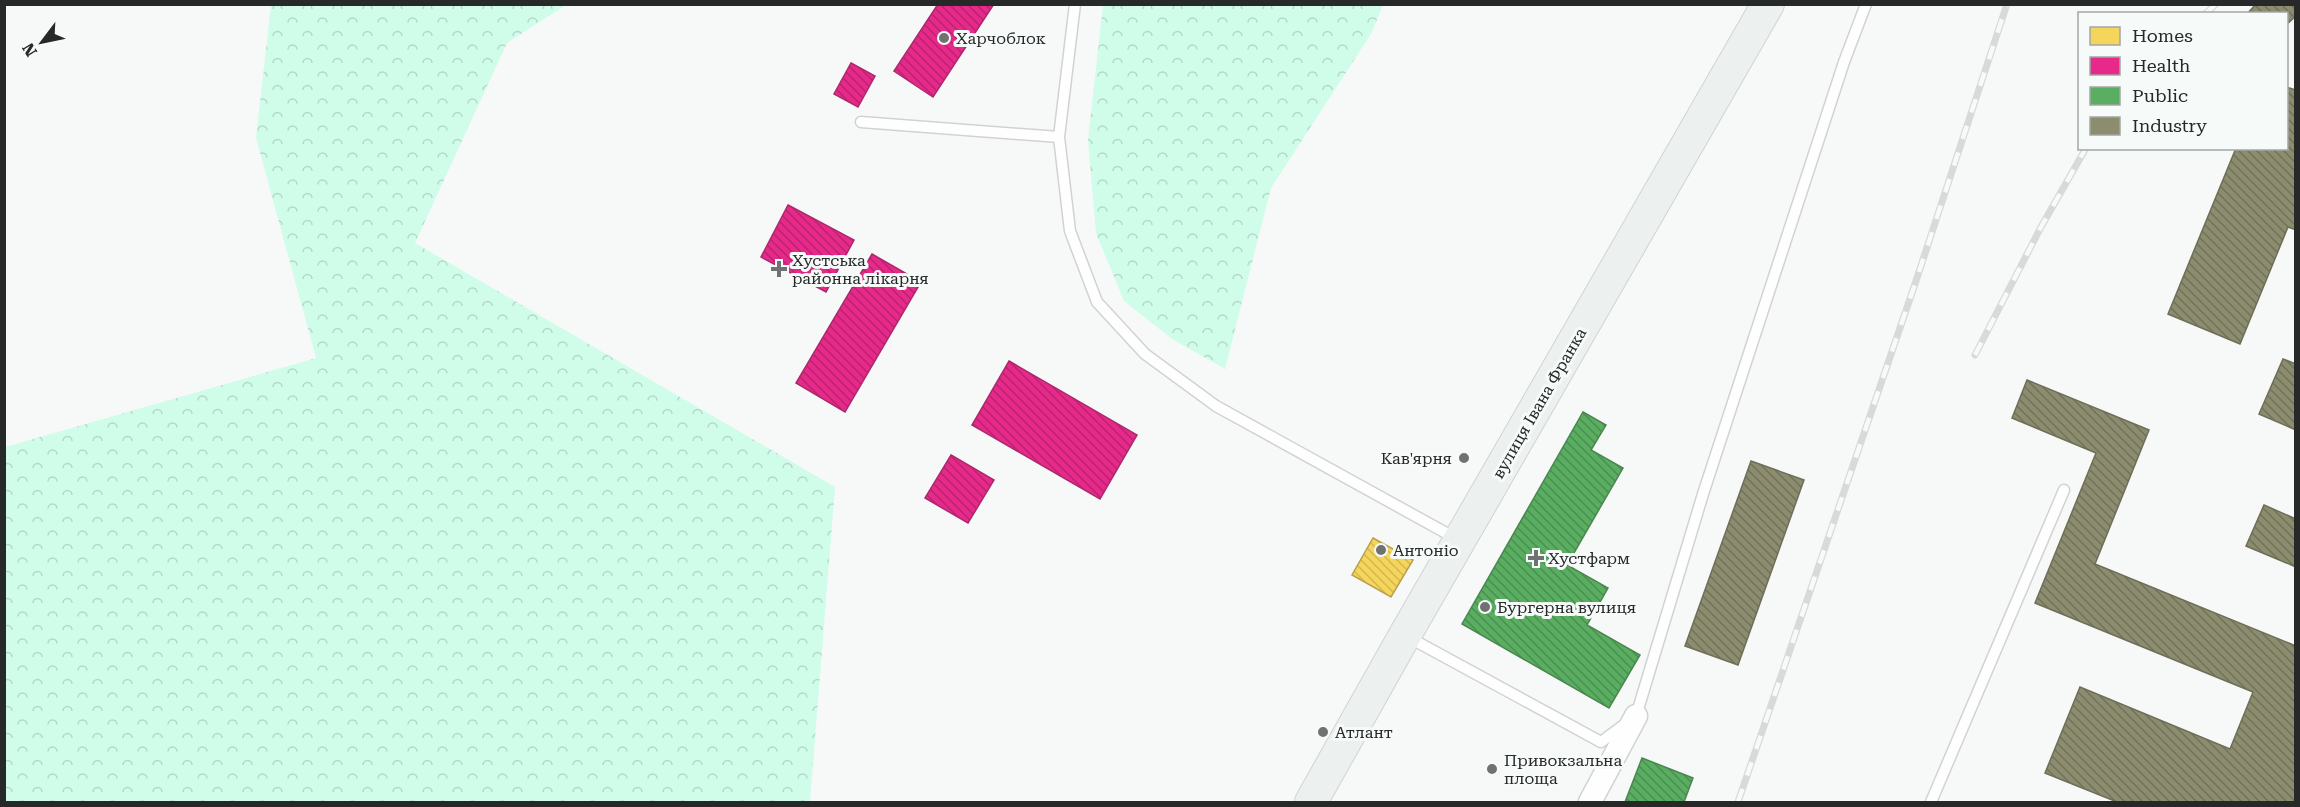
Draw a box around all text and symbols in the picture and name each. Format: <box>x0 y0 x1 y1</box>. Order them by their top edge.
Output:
north arrow <box>12 12 72 72</box>
legend <box>2078 12 2288 150</box>
text: Homes <box>2132 25 2193 46</box>
place label: Харчоблок <box>956 29 1046 48</box>
marker: Харчоблок <box>937 31 951 45</box>
text: N <box>18 39 41 60</box>
text: Health <box>2132 55 2191 76</box>
text: Public <box>2132 85 2188 106</box>
text: Industry <box>2132 115 2207 136</box>
place label: Хустська районна лікарня <box>792 251 929 288</box>
marker: Хустська районна лікарня <box>770 260 788 278</box>
street label: вулиця Івана Франка <box>1488 324 1591 482</box>
place label: Кав'ярня <box>1381 449 1452 468</box>
marker: Кав'ярня <box>1457 451 1471 465</box>
place label: Антоніо <box>1393 541 1459 560</box>
marker: Антоніо <box>1374 543 1388 557</box>
place label: Хустфарм <box>1548 549 1630 568</box>
marker: Хустфарм <box>1529 551 1543 565</box>
place label: Бургерна вулиця <box>1497 598 1636 617</box>
marker: Бургерна вулиця <box>1478 600 1492 614</box>
place label: Атлант <box>1335 723 1393 742</box>
marker: Атлант <box>1316 725 1330 739</box>
place label: Привокзальна площа <box>1504 751 1623 788</box>
marker: Привокзальна площа <box>1485 762 1499 776</box>

